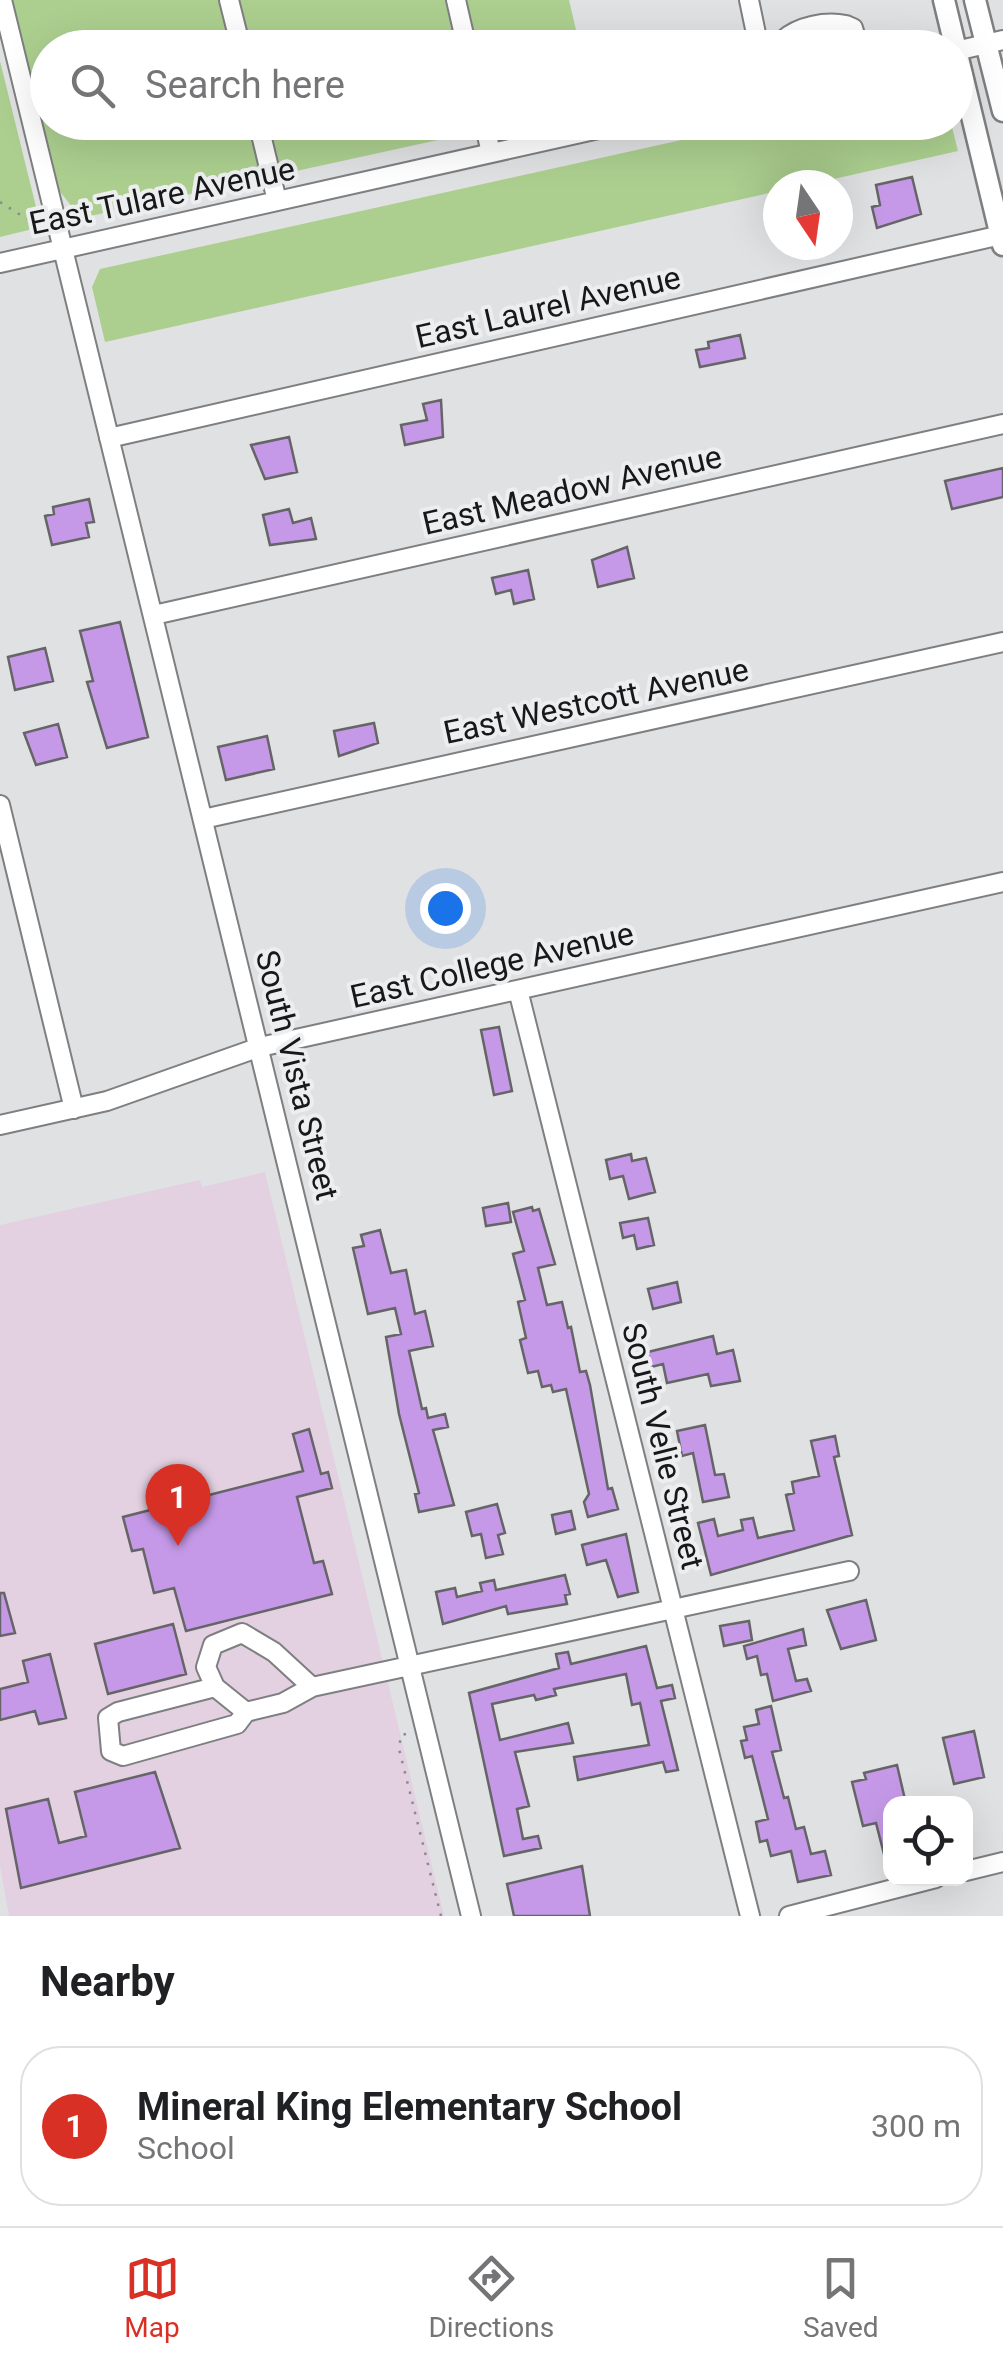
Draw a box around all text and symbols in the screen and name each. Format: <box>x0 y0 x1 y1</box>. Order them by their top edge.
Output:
search box <box>30 30 973 140</box>
icon: search <box>65 58 120 113</box>
text: Search here <box>145 63 345 107</box>
street label: East Tulare Avenue <box>26 149 298 243</box>
north arrow <box>763 170 853 260</box>
street label: East Laurel Avenue <box>412 258 684 356</box>
street label: East Meadow Avenue <box>419 437 725 543</box>
street label: East Westcott Avenue <box>440 650 752 752</box>
your location <box>420 883 471 934</box>
street label: East College Avenue <box>347 914 637 1016</box>
street label: South Vista Street <box>248 946 346 1204</box>
street label: South Velie Street <box>614 1319 712 1573</box>
pin: 1 <box>146 1464 210 1546</box>
map controls <box>883 1796 973 1886</box>
button: locate <box>883 1796 973 1886</box>
text: Nearby <box>40 1957 175 2006</box>
text: Mineral King Elementary School <box>137 2085 682 2129</box>
text: 1 <box>65 2107 84 2145</box>
text: 300 m <box>871 2107 961 2145</box>
text: School <box>137 2129 235 2167</box>
tab: Map <box>124 2251 180 2344</box>
tab: Directions <box>428 2251 554 2344</box>
tab: Saved <box>803 2251 879 2344</box>

